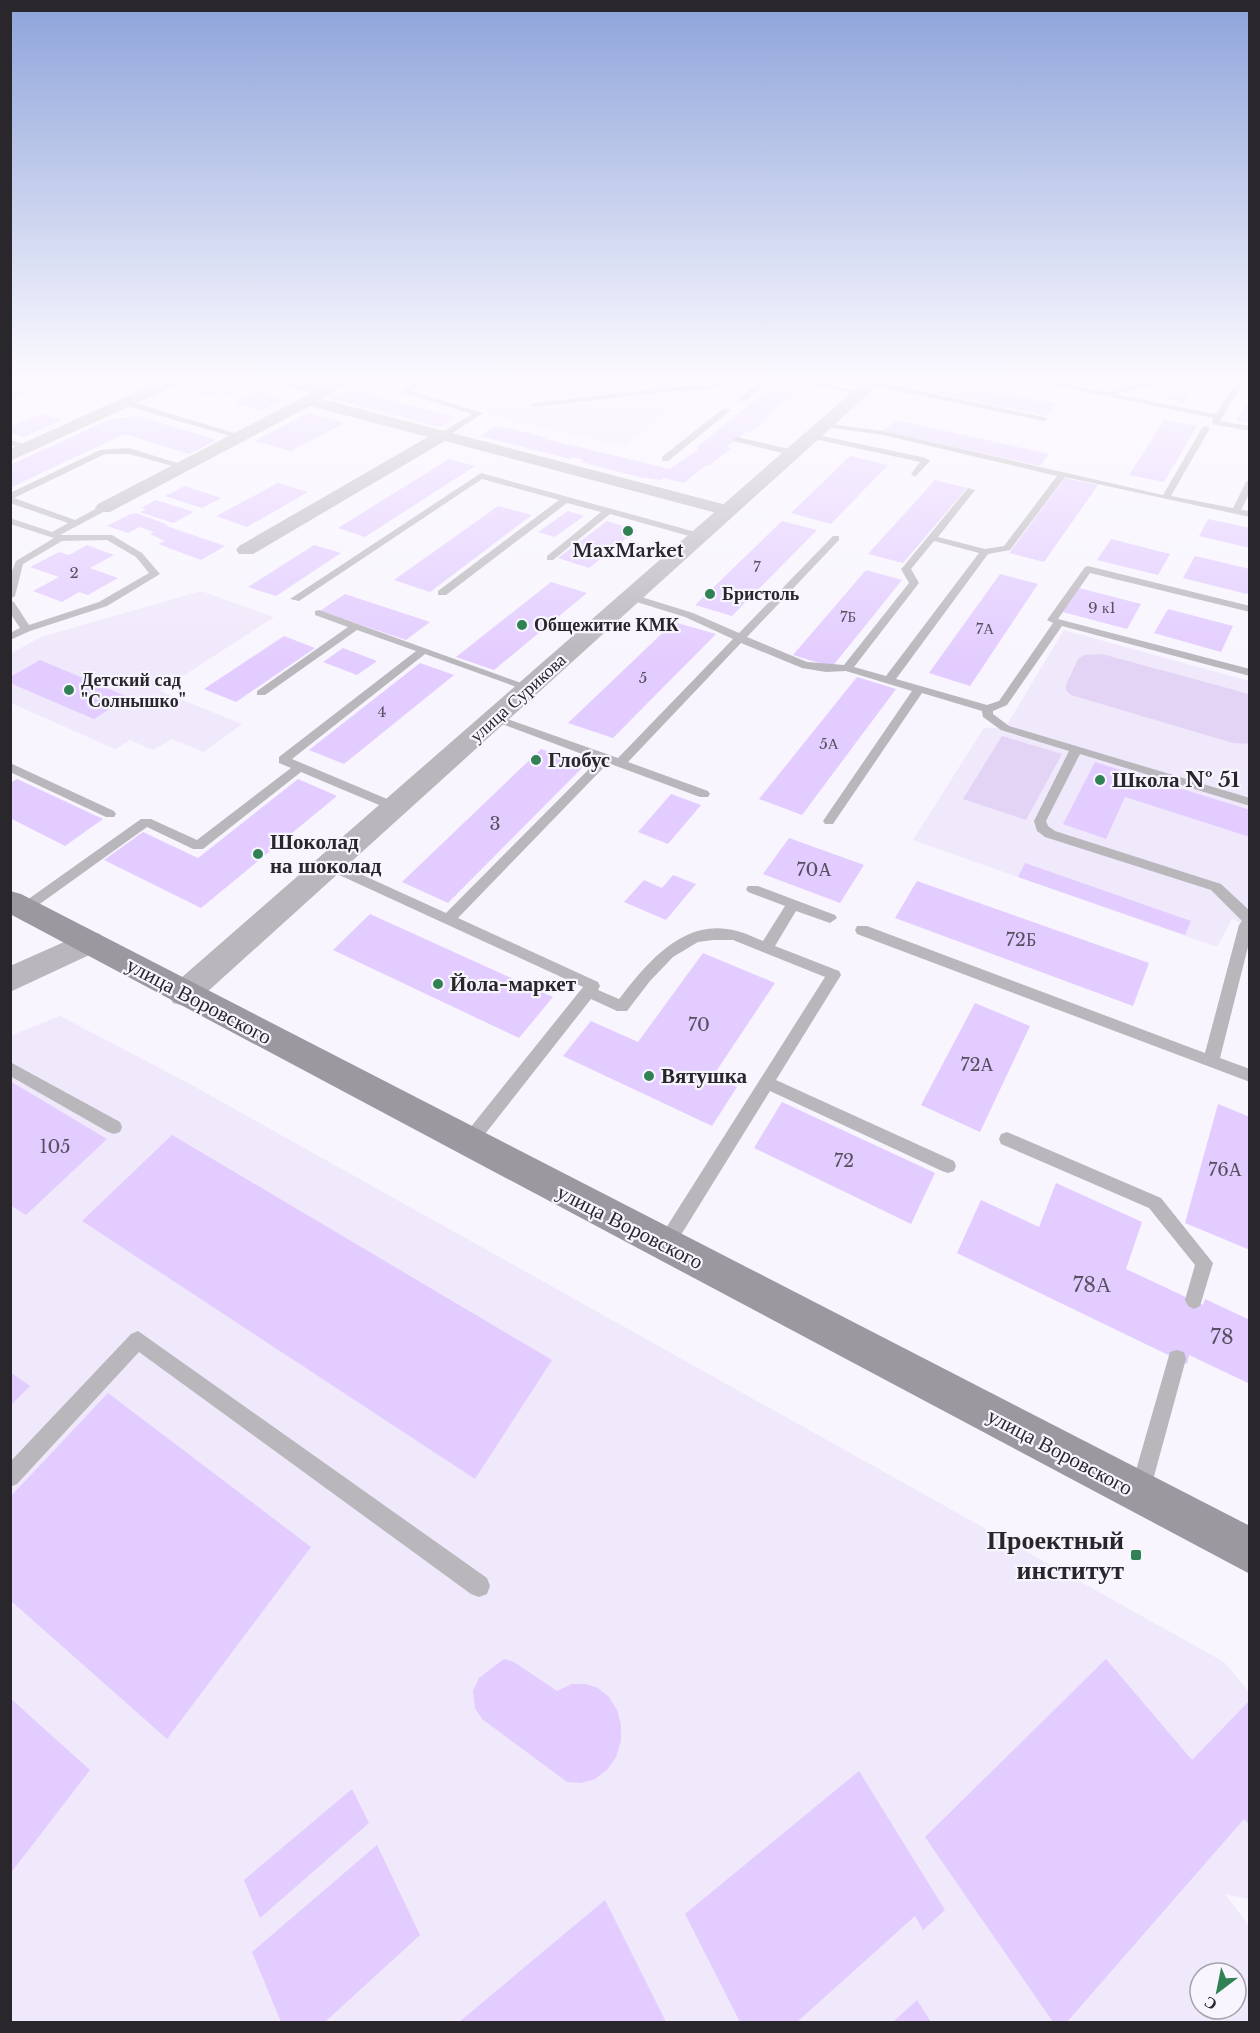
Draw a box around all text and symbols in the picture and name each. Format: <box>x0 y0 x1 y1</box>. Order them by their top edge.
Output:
marker: MaxMarket <box>621 524 635 538</box>
place label: MaxMarket <box>572 540 684 562</box>
house number: 7 <box>753 557 761 576</box>
house number: 2 <box>69 563 79 582</box>
place label: Бристоль <box>722 583 800 605</box>
marker: Бристоль <box>703 587 717 601</box>
house number: 9 к1 <box>1088 598 1116 617</box>
house number: 7Б <box>840 607 856 626</box>
place label: Общежитие КМК <box>534 614 679 636</box>
marker: Общежитие КМК <box>515 618 529 632</box>
house number: 7А <box>976 619 994 638</box>
street label: улица Сурикова <box>465 649 571 747</box>
house number: 5 <box>639 668 647 687</box>
place label: Детский сад "Солнышко" <box>81 669 186 712</box>
marker: Детский сад "Солнышко" <box>62 683 76 697</box>
house number: 4 <box>378 702 386 721</box>
house number: 5А <box>819 734 839 753</box>
place label: Глобус <box>548 747 610 773</box>
marker: Глобус <box>529 753 543 767</box>
place label: Школа № 51 <box>1112 767 1240 793</box>
marker: Школа № 51 <box>1093 773 1107 787</box>
house number: 3 <box>489 813 501 835</box>
place label: Шоколад на шоколад <box>270 829 382 879</box>
marker: Шоколад на шоколад <box>251 847 265 861</box>
house number: 70А <box>797 859 831 881</box>
house number: 72Б <box>1006 929 1036 951</box>
street label: улица Воровского <box>122 952 276 1050</box>
place label: Йола-маркет <box>450 971 577 997</box>
marker: Йола-маркет <box>431 977 445 991</box>
house number: 70 <box>688 1014 710 1036</box>
house number: 72А <box>960 1054 994 1076</box>
place label: Вятушка <box>661 1063 747 1089</box>
marker: Вятушка <box>642 1069 656 1083</box>
house number: 105 <box>39 1136 71 1158</box>
house number: 72 <box>834 1150 854 1172</box>
house number: 76А <box>1208 1159 1242 1181</box>
street label: улица Воровского <box>552 1179 708 1275</box>
house number: 78А <box>1073 1272 1112 1298</box>
house number: 78 <box>1210 1324 1234 1350</box>
street label: улица Воровского <box>983 1403 1137 1501</box>
place label: Проектный институт <box>987 1524 1124 1586</box>
marker: Проектный институт <box>1129 1548 1143 1562</box>
north arrow <box>1188 1961 1248 2021</box>
text: С <box>1200 1992 1220 2015</box>

